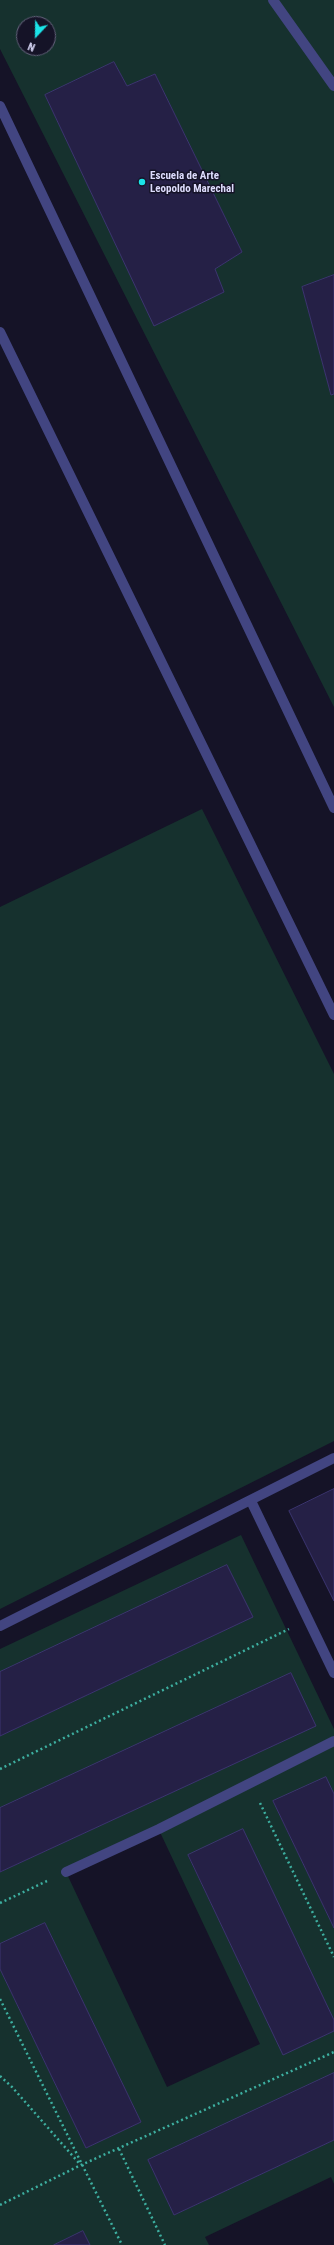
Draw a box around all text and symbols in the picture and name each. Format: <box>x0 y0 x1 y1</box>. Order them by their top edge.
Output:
north arrow <box>16 16 56 56</box>
text: N <box>26 39 37 54</box>
place label: Escuela de Arte Leopoldo Marechal <box>150 169 234 195</box>
marker: Escuela de Arte Leopoldo Marechal <box>137 177 147 187</box>

